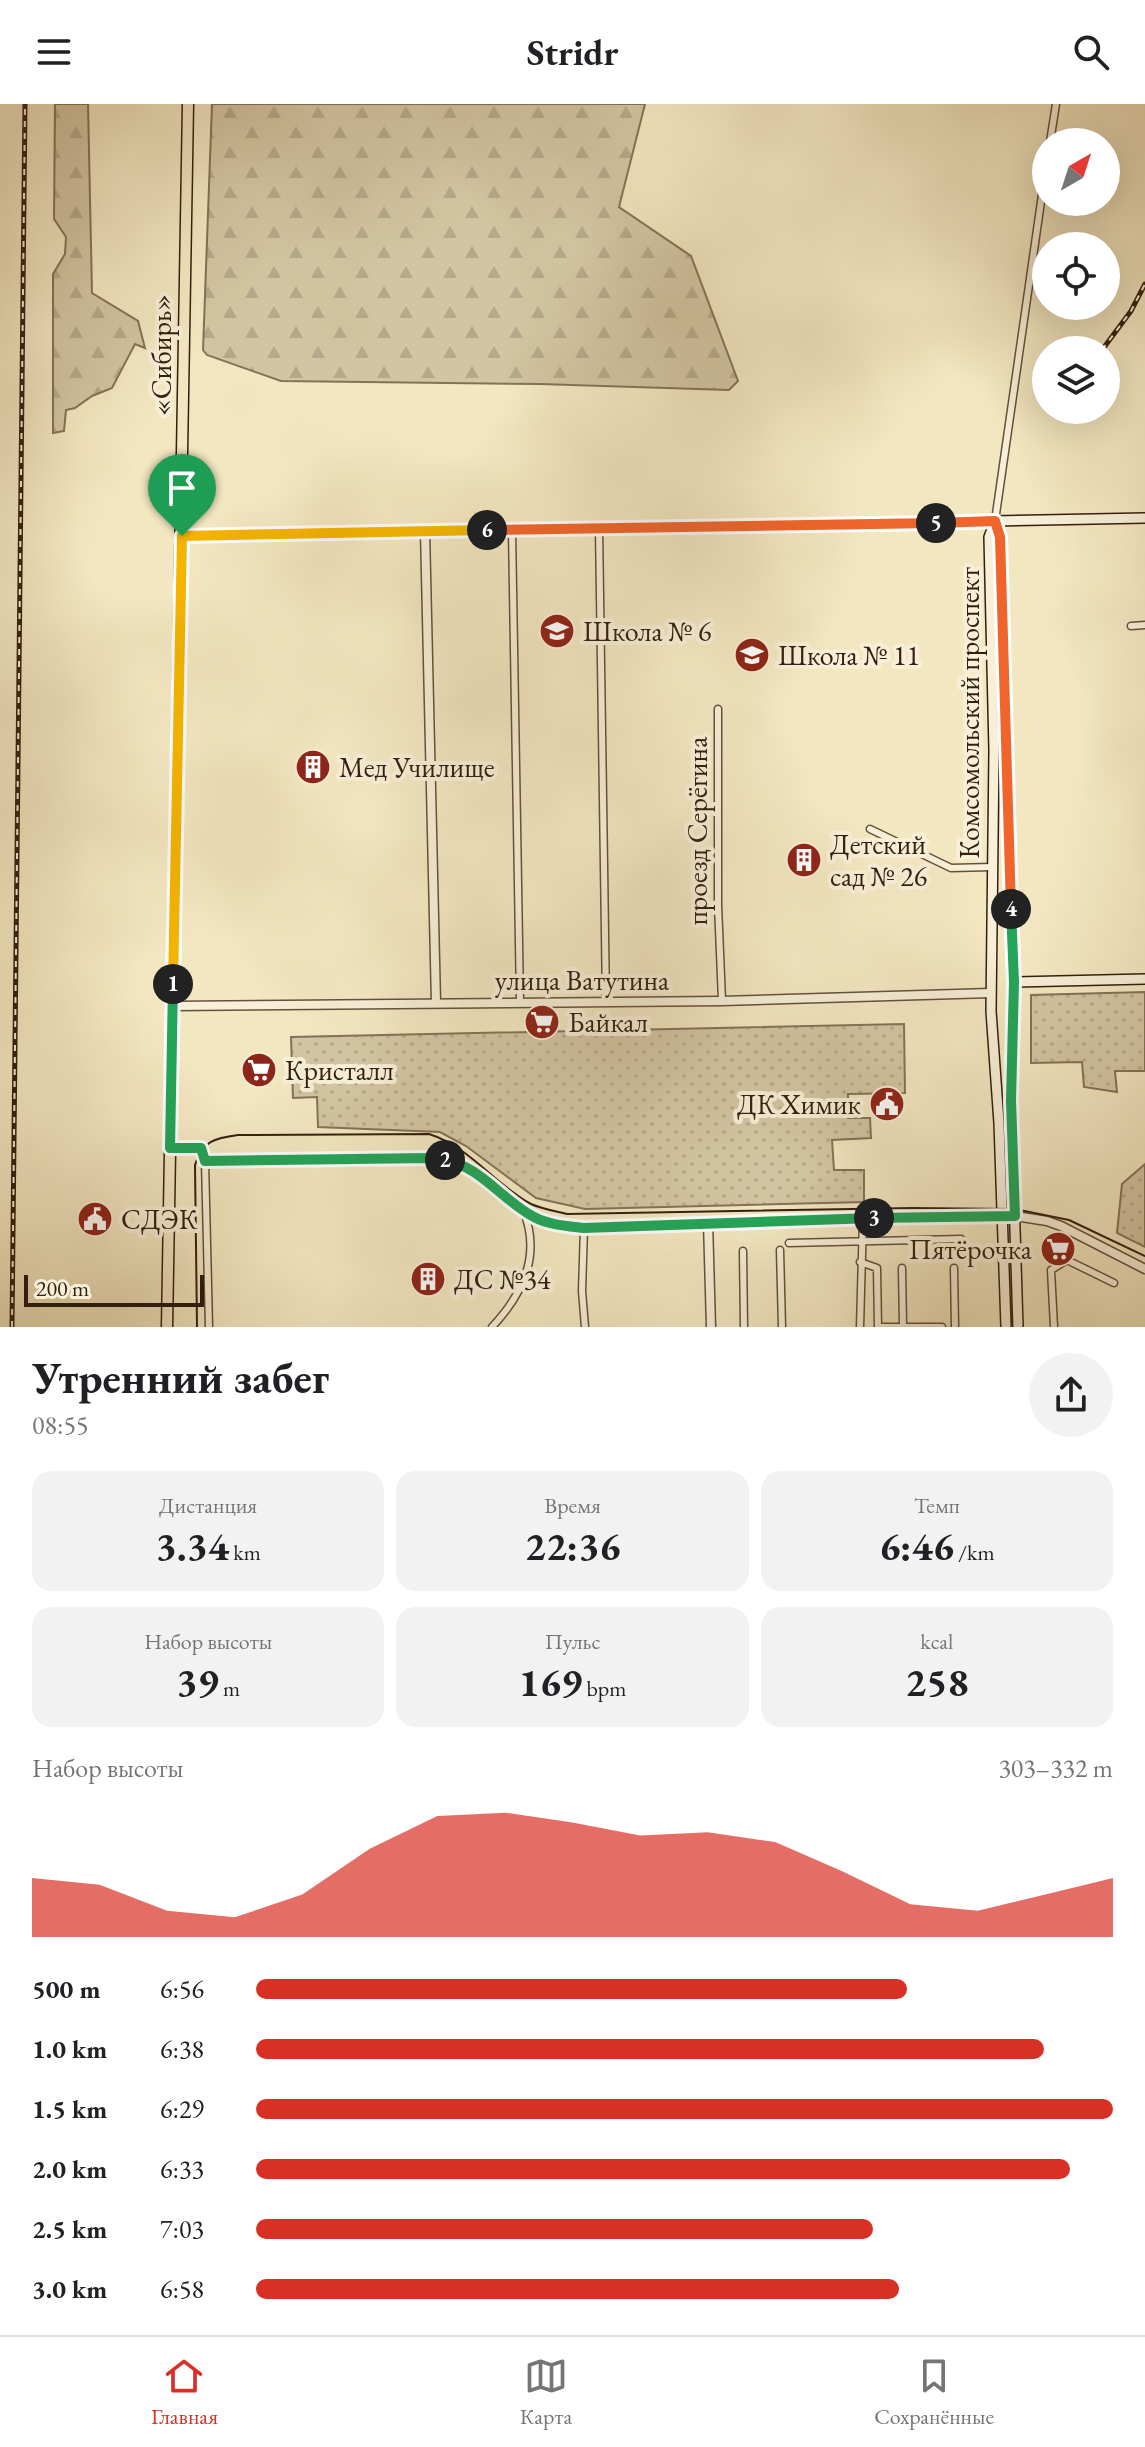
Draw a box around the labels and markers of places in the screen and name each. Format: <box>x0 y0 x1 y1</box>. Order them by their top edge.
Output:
pin <box>148 454 216 536</box>
pin: 5 <box>916 503 956 543</box>
pin: 6 <box>467 510 507 550</box>
school or university icon: Школа № 6 <box>538 612 576 650</box>
place label: Школа № 6 <box>583 613 712 649</box>
school or university icon: Школа № 11 <box>733 636 771 674</box>
place label: Школа № 11 <box>778 637 920 673</box>
building icon: Мед Училище <box>294 748 332 786</box>
place label: Мед Училище <box>339 749 495 785</box>
place label: Детский сад № 26 <box>830 826 927 894</box>
building icon: Детский сад № 26 <box>785 841 823 879</box>
pin: 4 <box>991 889 1031 929</box>
pin: 1 <box>153 964 193 1004</box>
supermarket icon: Байкал <box>523 1003 561 1041</box>
place label: Байкал <box>568 1004 648 1040</box>
supermarket icon: Кристалл <box>240 1051 278 1089</box>
place label: Кристалл <box>285 1052 394 1088</box>
public building icon: ДК Химик <box>868 1085 906 1123</box>
place label: ДК Химик <box>737 1086 861 1122</box>
pin: 2 <box>425 1140 465 1180</box>
pin: 3 <box>854 1198 894 1238</box>
public building icon: СДЭК <box>76 1200 114 1238</box>
place label: СДЭК <box>121 1201 198 1237</box>
supermarket icon: Пятёрочка <box>1039 1230 1077 1268</box>
place label: Пятёрочка <box>909 1231 1033 1267</box>
building icon: ДС №34 <box>409 1260 447 1298</box>
place label: ДС №34 <box>454 1261 551 1297</box>

